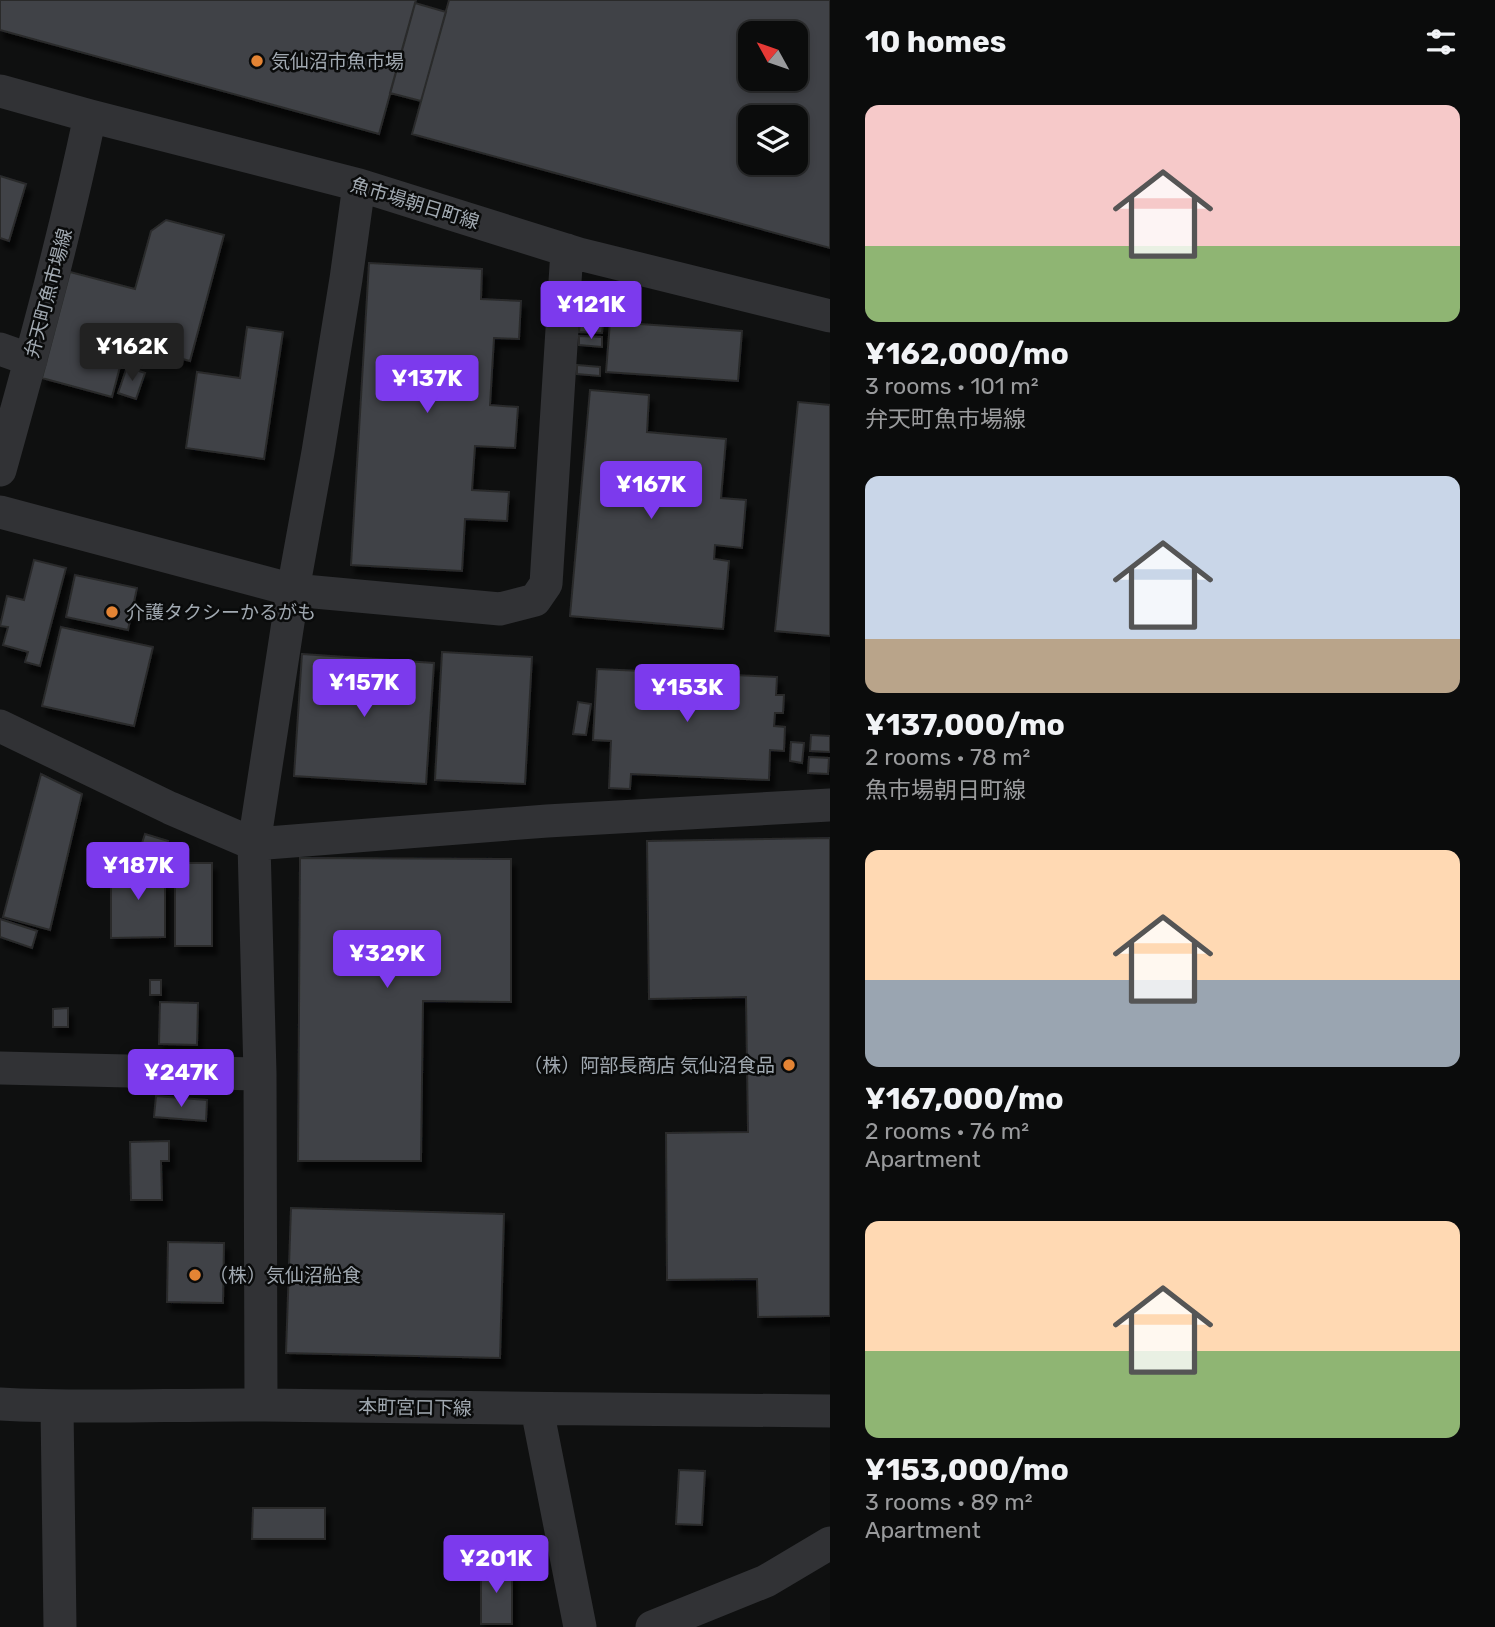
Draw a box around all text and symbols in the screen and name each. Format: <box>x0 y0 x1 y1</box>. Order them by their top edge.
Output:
north arrow <box>738 21 808 91</box>
map controls <box>738 21 808 175</box>
icon: filters <box>1422 23 1460 61</box>
text: 10 homes <box>865 24 1006 60</box>
place label: 気仙沼市魚市場 <box>271 50 404 73</box>
marker: 気仙沼市魚市場 <box>249 53 265 69</box>
button: layers <box>738 105 808 175</box>
icon: home <box>1100 151 1226 277</box>
street label: 魚市場朝日町線 <box>348 173 482 234</box>
street label: 弁天町魚市場線 <box>20 226 77 360</box>
pin: ¥121K <box>542 282 640 341</box>
text: ¥121K <box>557 290 625 318</box>
pin: ¥162K <box>83 324 181 383</box>
text: ¥162K <box>96 332 168 360</box>
text: ¥162,000/mo <box>865 336 1069 372</box>
pin: ¥137K <box>378 356 476 415</box>
text: ¥137K <box>392 364 462 392</box>
text: 3 rooms · 101 m² <box>865 372 1039 400</box>
text: 弁天町魚市場線 <box>865 405 1026 433</box>
pin: ¥167K <box>602 462 700 521</box>
text: ¥167K <box>616 470 686 498</box>
icon: home <box>1100 522 1226 648</box>
place label: 介護タクシーかるがも <box>126 601 316 624</box>
marker: 介護タクシーかるがも <box>104 604 120 620</box>
pin: ¥157K <box>315 660 413 719</box>
pin: ¥153K <box>638 664 736 724</box>
text: ¥157K <box>329 668 399 696</box>
text: ¥153K <box>651 673 723 701</box>
text: ¥137,000/mo <box>865 707 1065 743</box>
text: 2 rooms · 78 m² <box>865 743 1030 771</box>
text: 魚市場朝日町線 <box>865 776 1026 804</box>
pin: ¥187K <box>89 842 187 902</box>
text: ¥187K <box>102 851 174 879</box>
icon: home <box>1100 896 1226 1022</box>
pin: ¥329K <box>338 930 436 990</box>
text: ¥329K <box>349 939 425 967</box>
pin: ¥247K <box>132 1050 230 1109</box>
place label: （株）阿部長商店 気仙沼食品 <box>523 1054 775 1077</box>
marker: （株）阿部長商店 気仙沼食品 <box>781 1057 797 1073</box>
text: ¥247K <box>144 1058 218 1086</box>
text: ¥167,000/mo <box>865 1081 1064 1117</box>
text: 2 rooms · 76 m² <box>865 1117 1029 1145</box>
text: Apartment <box>865 1145 981 1173</box>
place label: （株）気仙沼船食 <box>209 1264 361 1287</box>
marker: （株）気仙沼船食 <box>187 1267 203 1283</box>
icon: home <box>1100 1267 1226 1393</box>
street label: 本町宮口下線 <box>358 1395 472 1420</box>
text: ¥153,000/mo <box>865 1452 1069 1488</box>
text: 3 rooms · 89 m² <box>865 1488 1033 1516</box>
text: Apartment <box>865 1516 981 1544</box>
pin: ¥201K <box>447 1536 545 1595</box>
text: ¥201K <box>459 1544 533 1572</box>

